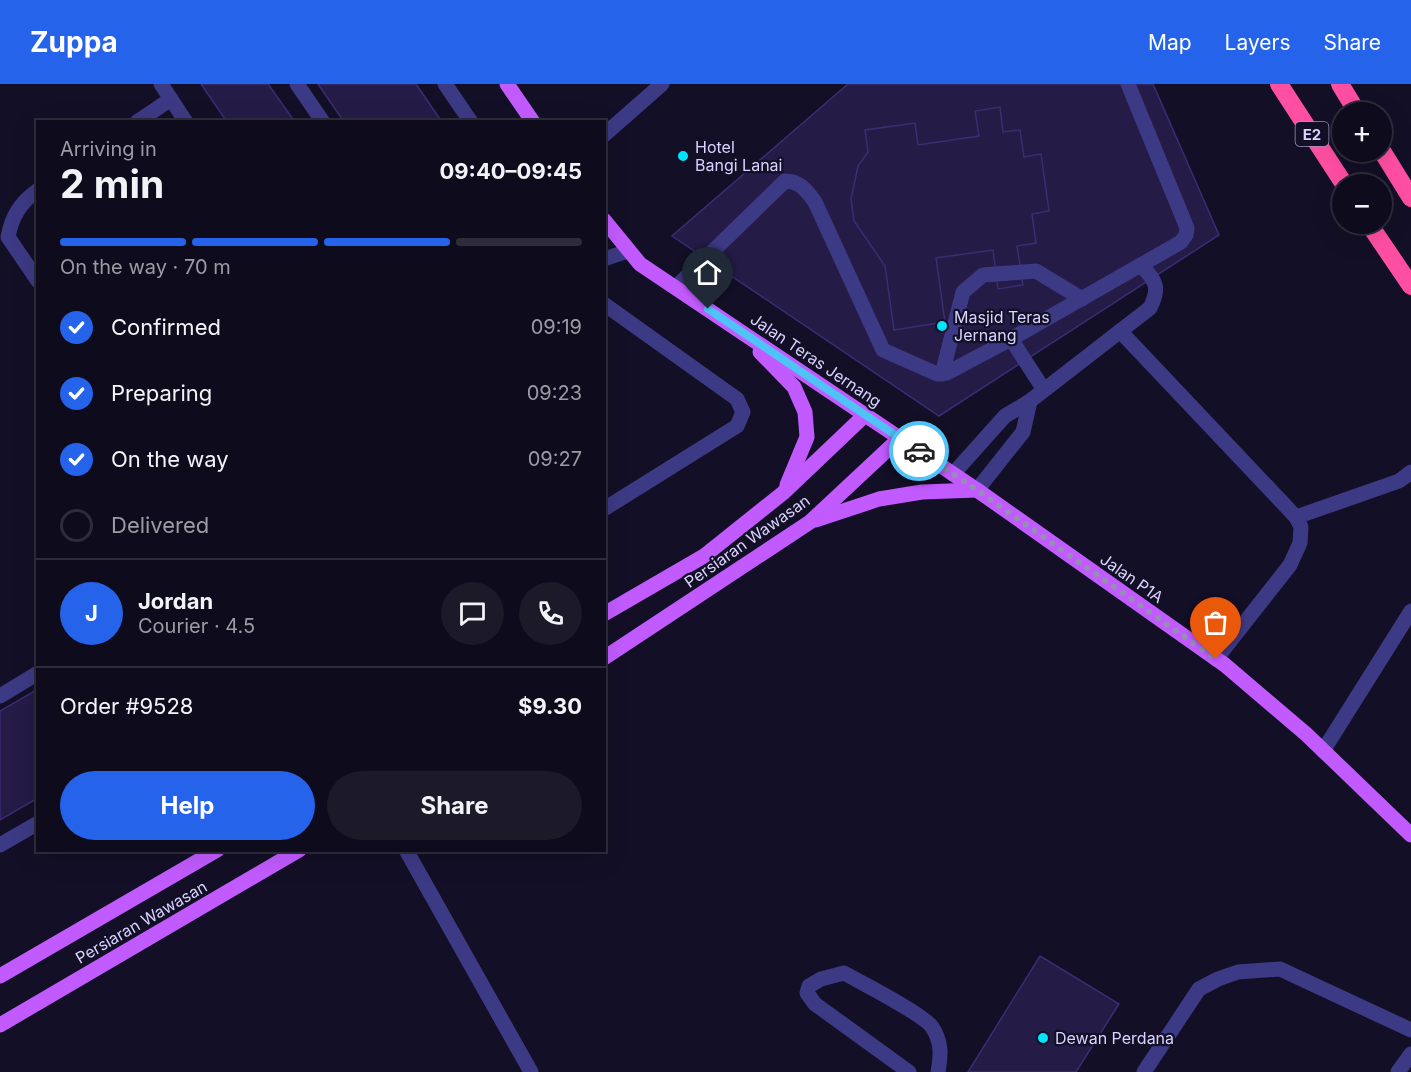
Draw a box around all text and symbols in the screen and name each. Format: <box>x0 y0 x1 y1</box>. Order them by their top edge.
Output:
text: Zuppa <box>30 25 118 59</box>
text: Map <box>1148 30 1192 55</box>
text: Layers <box>1225 30 1291 55</box>
text: Share <box>1324 30 1381 55</box>
map controls <box>1332 102 1392 234</box>
button: + <box>1332 102 1392 162</box>
road number: E2 <box>1296 122 1328 146</box>
text: Arriving in <box>60 137 157 161</box>
place label: Hotel Bangi Lanai <box>695 137 782 175</box>
marker: Hotel Bangi Lanai <box>676 149 690 163</box>
text: 09:40–09:45 <box>439 158 582 184</box>
text: 2 min <box>60 160 164 207</box>
button: − <box>1332 174 1392 234</box>
pin <box>682 247 733 309</box>
text: On the way · 70 m <box>60 255 231 279</box>
icon: home <box>691 256 724 289</box>
place label: Masjid Teras Jernang <box>954 307 1050 345</box>
street label: Jalan Teras Jernang <box>747 309 885 411</box>
icon: check <box>60 311 93 344</box>
text: Confirmed <box>111 314 221 340</box>
text: 09:19 <box>531 315 582 339</box>
marker: Masjid Teras Jernang <box>935 319 949 333</box>
icon: check <box>60 377 93 410</box>
text: Preparing <box>111 380 212 406</box>
text: 09:23 <box>527 381 582 405</box>
courier <box>889 421 949 481</box>
icon: car <box>903 435 936 468</box>
icon: check <box>60 443 93 476</box>
text: On the way <box>111 446 229 472</box>
text: 09:27 <box>528 447 582 471</box>
street label: Persiaran Wawasan <box>680 490 814 592</box>
text: Delivered <box>111 512 209 538</box>
street label: Jalan P1A <box>1096 549 1168 607</box>
button: chat <box>441 582 504 645</box>
button: phone <box>519 582 582 645</box>
text: Jordan <box>138 588 213 614</box>
pin <box>1190 597 1241 659</box>
text: J <box>85 600 98 626</box>
icon: bag <box>1199 606 1232 639</box>
text: Courier · 4.5 <box>138 614 255 638</box>
text: Order #9528 <box>60 693 193 719</box>
text: $9.30 <box>518 693 582 719</box>
button: Help <box>60 771 315 840</box>
button: Share <box>327 771 582 840</box>
street label: Persiaran Wawasan <box>72 876 210 968</box>
place label: Dewan Perdana <box>1055 1028 1174 1048</box>
marker: Dewan Perdana <box>1036 1031 1050 1045</box>

